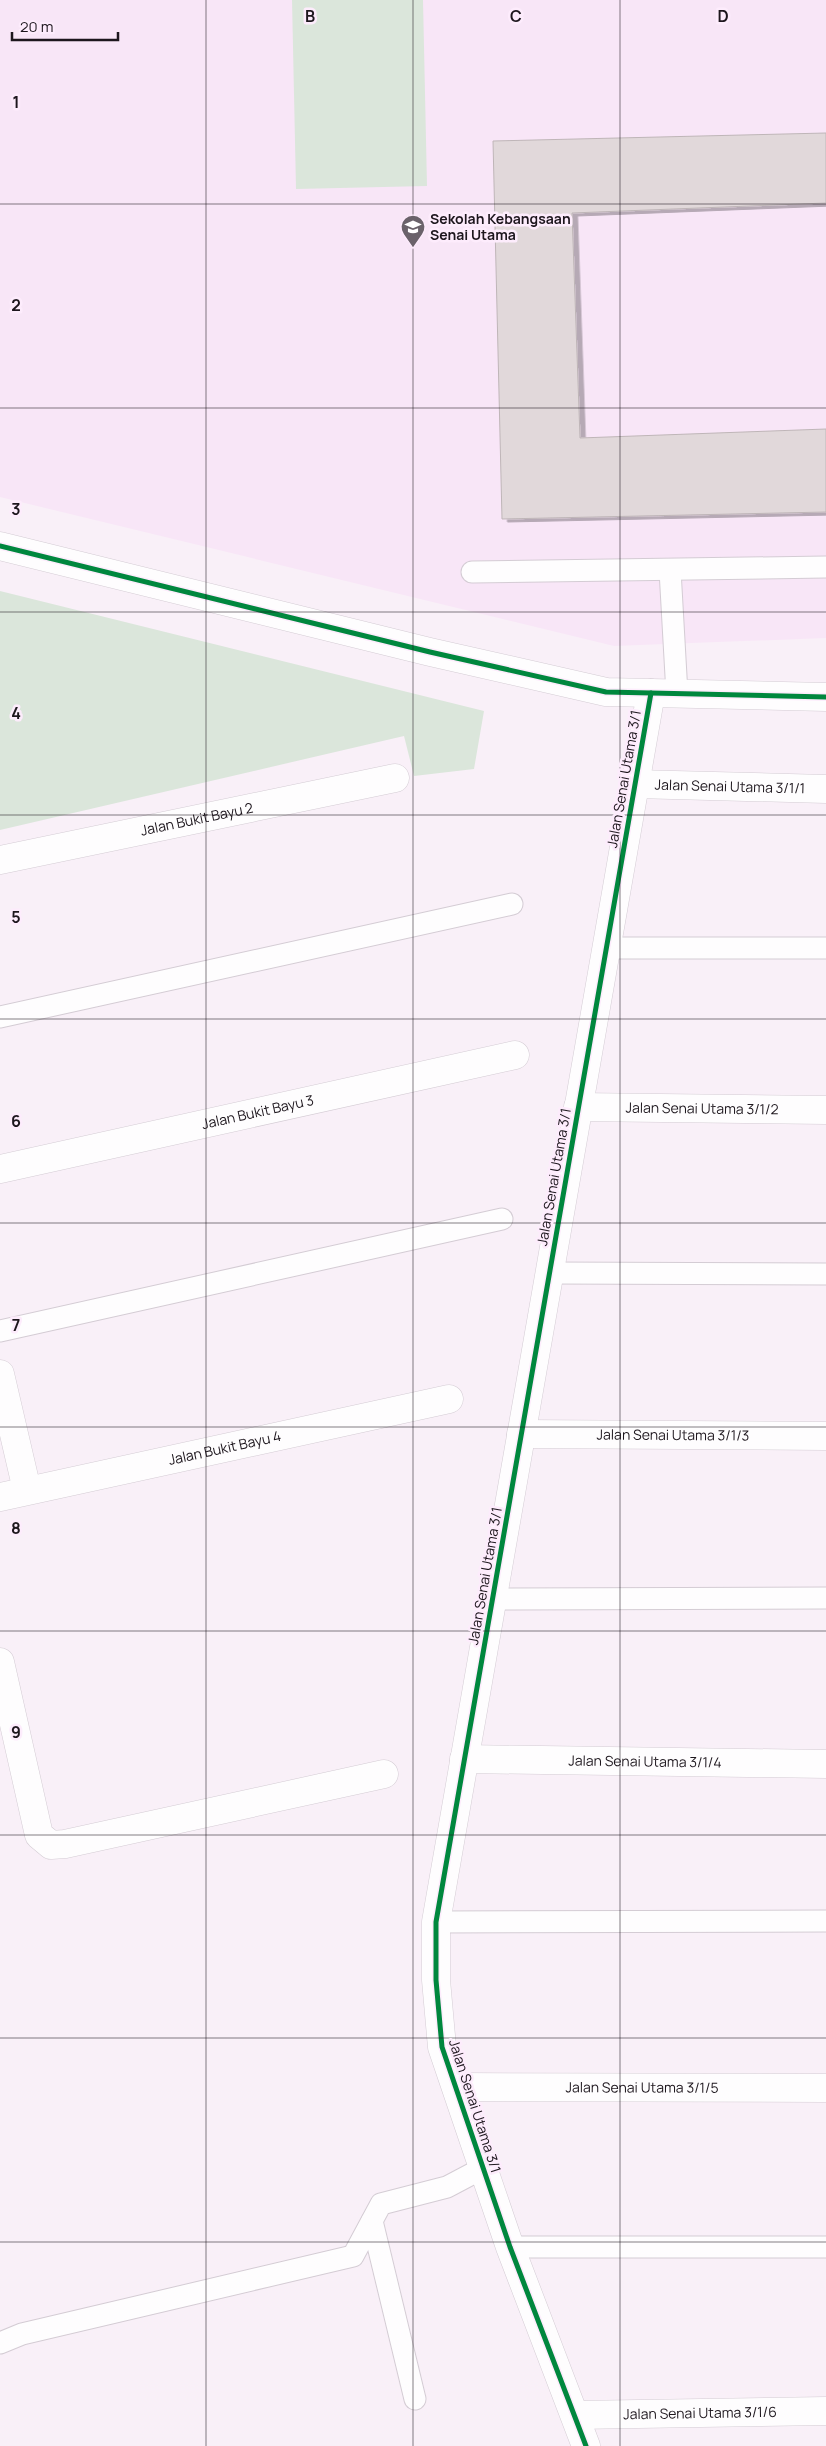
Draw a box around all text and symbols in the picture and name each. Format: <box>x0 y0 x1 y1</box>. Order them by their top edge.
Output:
text: B <box>305 5 315 27</box>
text: C <box>510 5 522 27</box>
text: D <box>717 5 729 27</box>
scale bar <box>12 10 119 42</box>
text: 20 m <box>20 16 53 37</box>
text: 1 <box>12 91 20 113</box>
place label: Sekolah Kebangsaan Senai Utama <box>430 209 571 244</box>
school or university icon: Sekolah Kebangsaan Senai Utama <box>400 214 426 248</box>
text: 2 <box>11 294 21 316</box>
text: 3 <box>11 498 21 520</box>
text: 4 <box>11 702 21 724</box>
street label: Jalan Senai Utama 3/1 <box>602 709 645 849</box>
street label: Jalan Senai Utama 3/1/1 <box>654 775 805 797</box>
street label: Jalan Bukit Bayu 2 <box>139 798 255 840</box>
text: 5 <box>11 906 21 928</box>
street label: Jalan Bukit Bayu 3 <box>200 1090 316 1133</box>
street label: Jalan Senai Utama 3/1/2 <box>625 1098 779 1118</box>
street label: Jalan Senai Utama 3/1 <box>532 1107 575 1247</box>
text: 6 <box>11 1110 21 1132</box>
text: 7 <box>12 1314 20 1336</box>
street label: Jalan Senai Utama 3/1/3 <box>597 1424 749 1444</box>
street label: Jalan Bukit Bayu 4 <box>166 1426 283 1469</box>
street label: Jalan Senai Utama 3/1 <box>463 1506 506 1646</box>
text: 8 <box>11 1517 21 1539</box>
text: 9 <box>11 1721 21 1743</box>
street label: Jalan Senai Utama 3/1/4 <box>568 1750 722 1772</box>
street label: Jalan Senai Utama 3/1 <box>445 2037 506 2175</box>
street label: Jalan Senai Utama 3/1/5 <box>565 2077 719 2097</box>
street label: Jalan Senai Utama 3/1/6 <box>623 2402 777 2423</box>

